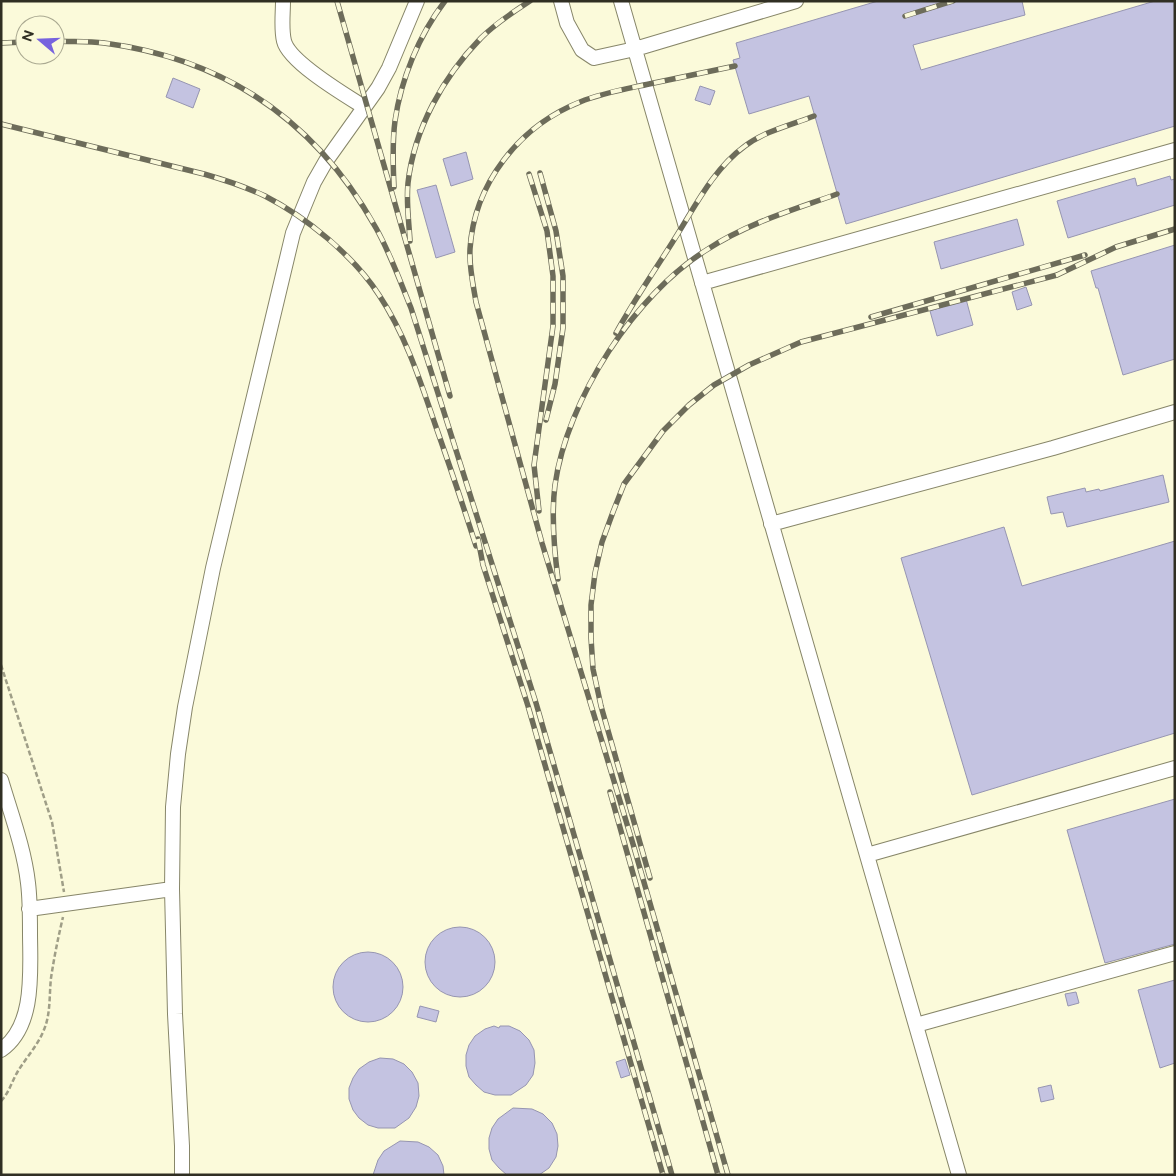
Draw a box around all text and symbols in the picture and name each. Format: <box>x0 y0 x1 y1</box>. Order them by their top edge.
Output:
north arrow <box>15 15 65 65</box>
text: N <box>18 28 38 44</box>

